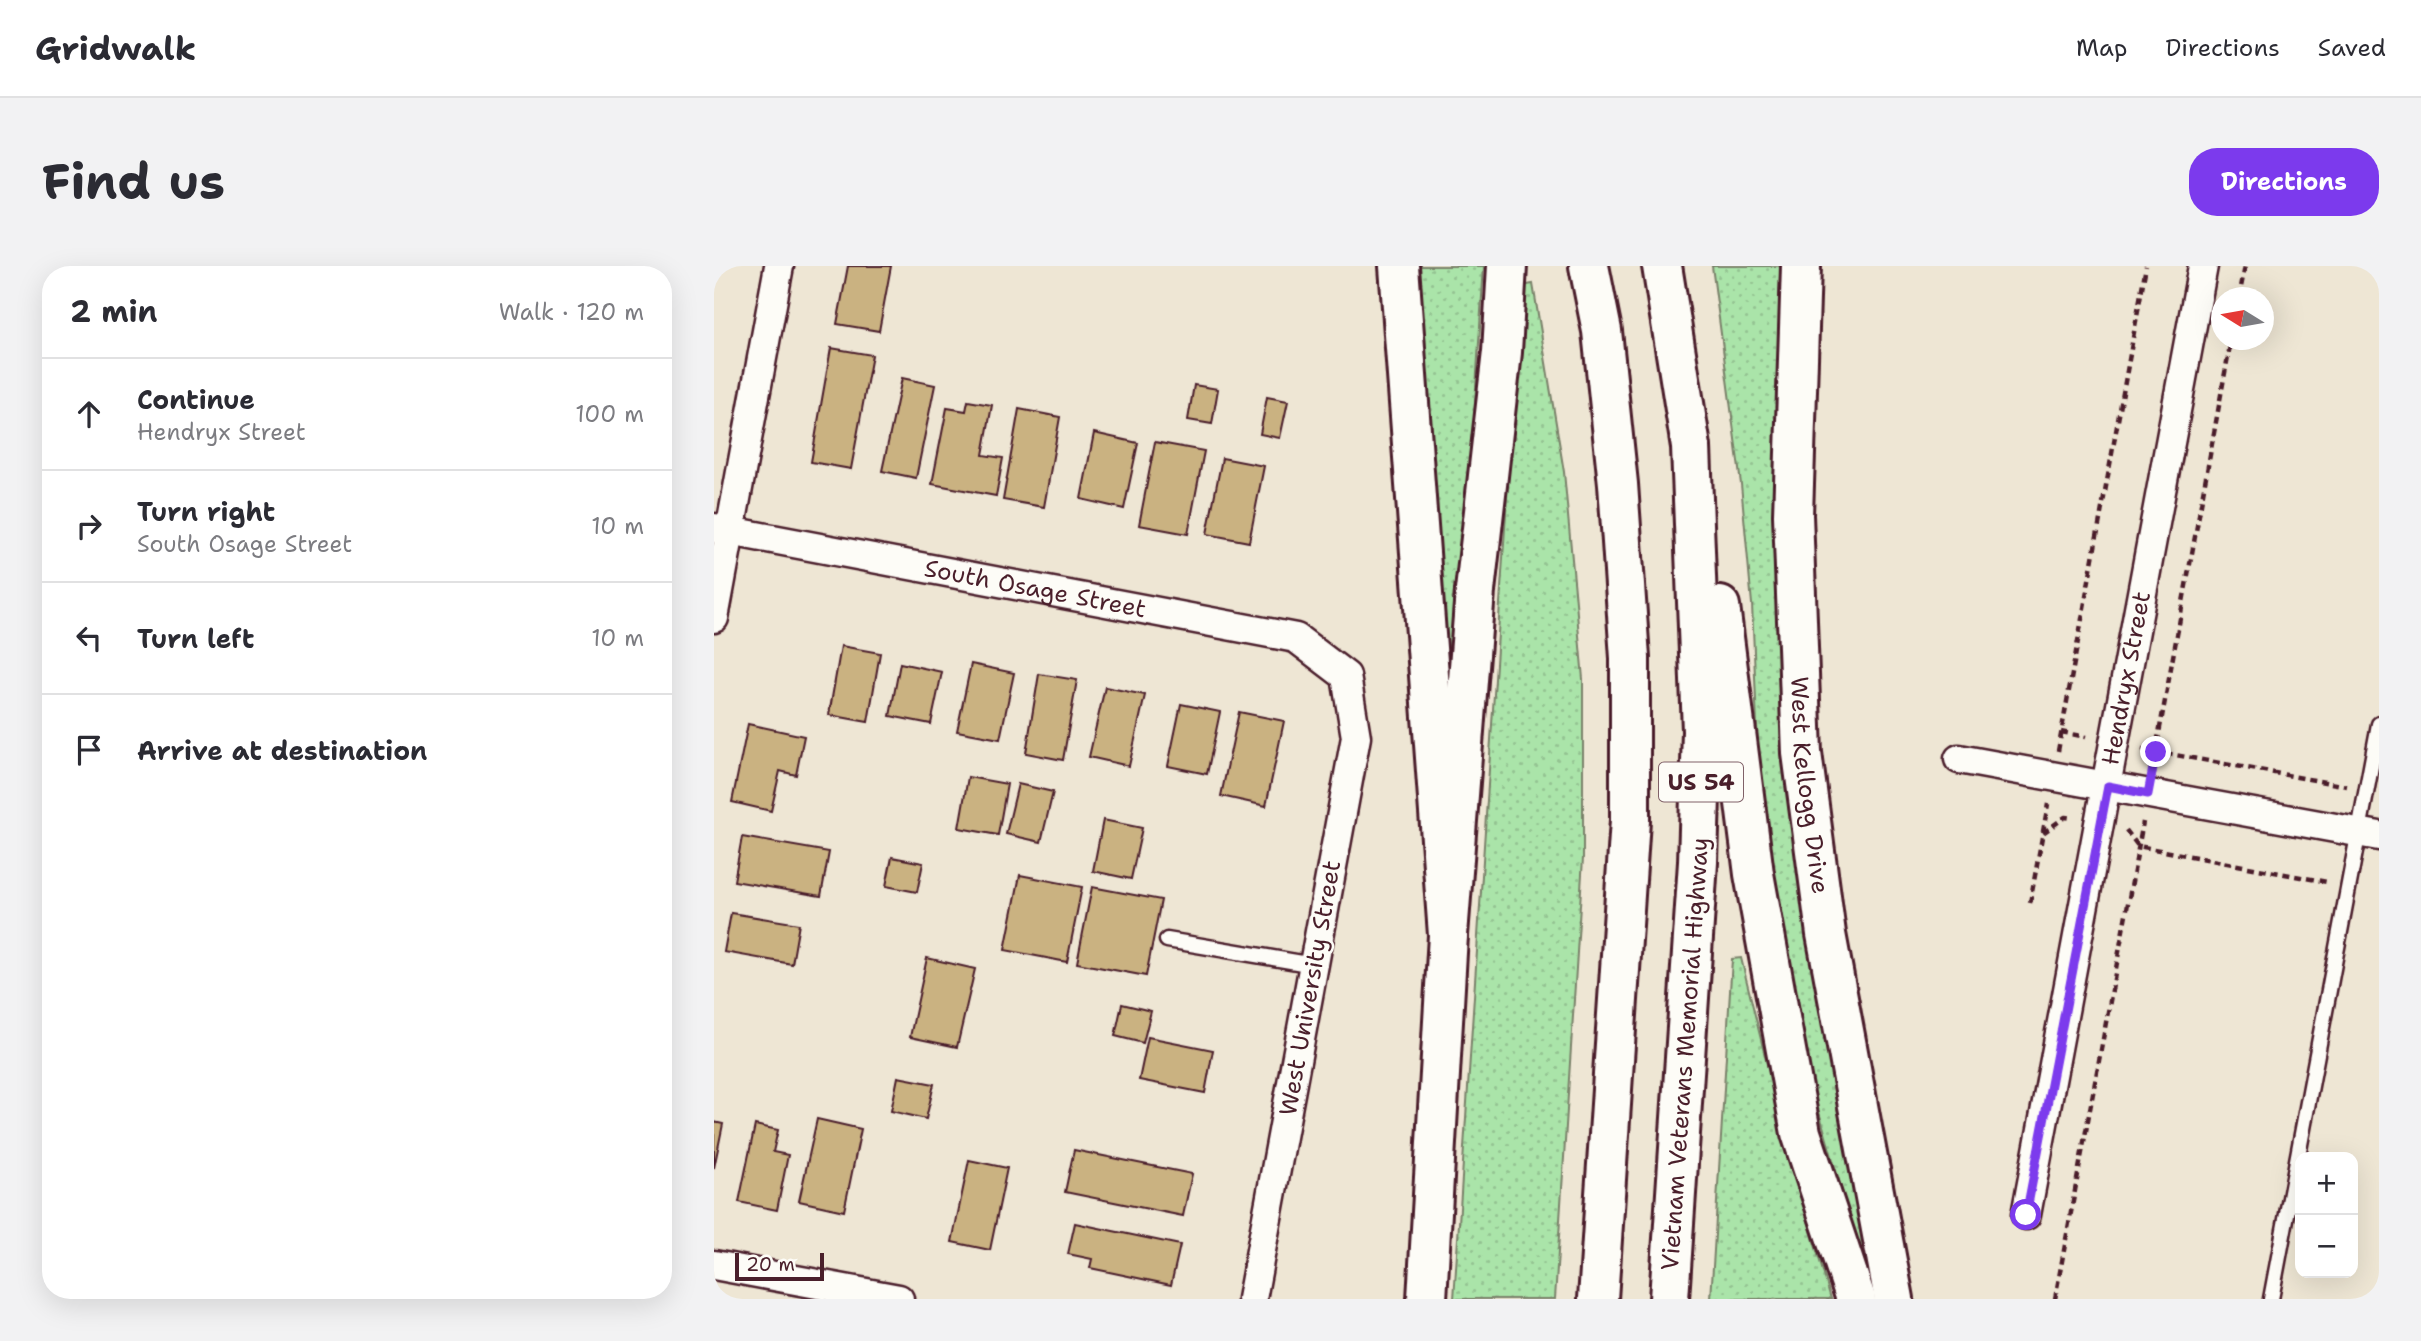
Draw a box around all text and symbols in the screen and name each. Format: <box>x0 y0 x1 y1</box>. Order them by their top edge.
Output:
text: Gridwalk <box>35 26 196 71</box>
text: Map <box>2076 32 2127 64</box>
text: Directions <box>2165 32 2280 64</box>
text: Saved <box>2318 32 2386 64</box>
button: Directions <box>2189 148 2379 216</box>
text: Find us <box>42 149 225 215</box>
north arrow <box>2211 287 2274 350</box>
text: 2 min <box>70 291 157 332</box>
text: Walk · 120 m <box>499 297 644 327</box>
text: Continue <box>137 382 255 417</box>
icon: ahead <box>70 395 108 433</box>
text: 100 m <box>575 399 644 429</box>
text: Hendryx Street <box>137 417 306 447</box>
text: Turn right <box>137 494 275 529</box>
icon: right <box>70 507 108 545</box>
text: 10 m <box>591 511 644 541</box>
text: South Osage Street <box>137 529 352 559</box>
street label: South Osage Street <box>922 552 1149 625</box>
street label: Hendryx Street <box>2094 589 2158 768</box>
icon: left <box>70 619 108 657</box>
text: Turn left <box>137 621 254 656</box>
text: 10 m <box>591 623 644 653</box>
street label: West Kellogg Drive <box>1783 676 1837 896</box>
icon: arrive <box>70 731 108 769</box>
text: Arrive at destination <box>137 733 427 768</box>
route end <box>2140 736 2171 767</box>
road number: US 54 <box>1659 762 1743 802</box>
street label: Vietnam Veterans Memorial Highway <box>1654 836 1716 1272</box>
street label: West University Street <box>1272 858 1348 1118</box>
map controls <box>2295 1152 2358 1278</box>
button: + <box>2295 1152 2358 1215</box>
route start <box>2010 1199 2041 1230</box>
button: − <box>2295 1215 2358 1278</box>
scale bar <box>735 1250 824 1282</box>
text: 20 m <box>746 1252 795 1277</box>

